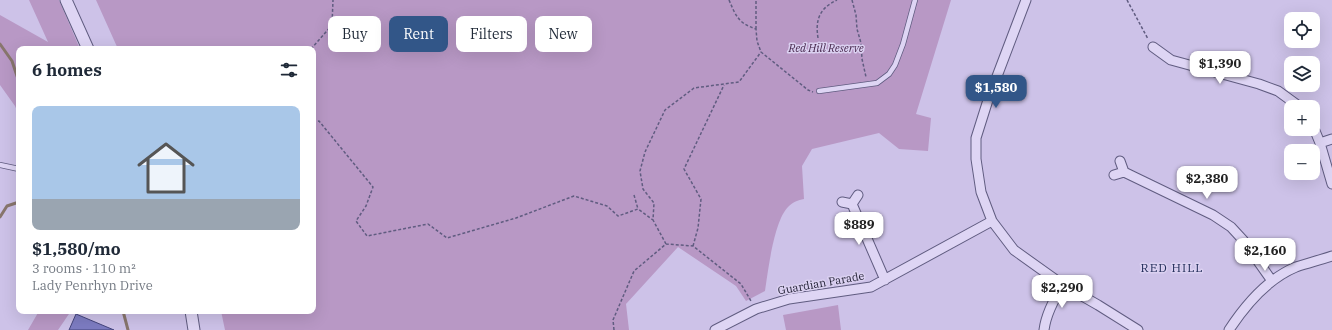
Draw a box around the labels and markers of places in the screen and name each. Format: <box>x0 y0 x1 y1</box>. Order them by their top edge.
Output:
pin: $1,390 <box>1187 51 1253 85</box>
pin: $1,580 <box>963 75 1029 109</box>
pin: $2,380 <box>1174 166 1240 200</box>
pin: $889 <box>835 212 883 246</box>
pin: $2,160 <box>1232 238 1298 272</box>
pin: $2,290 <box>1029 275 1095 309</box>

